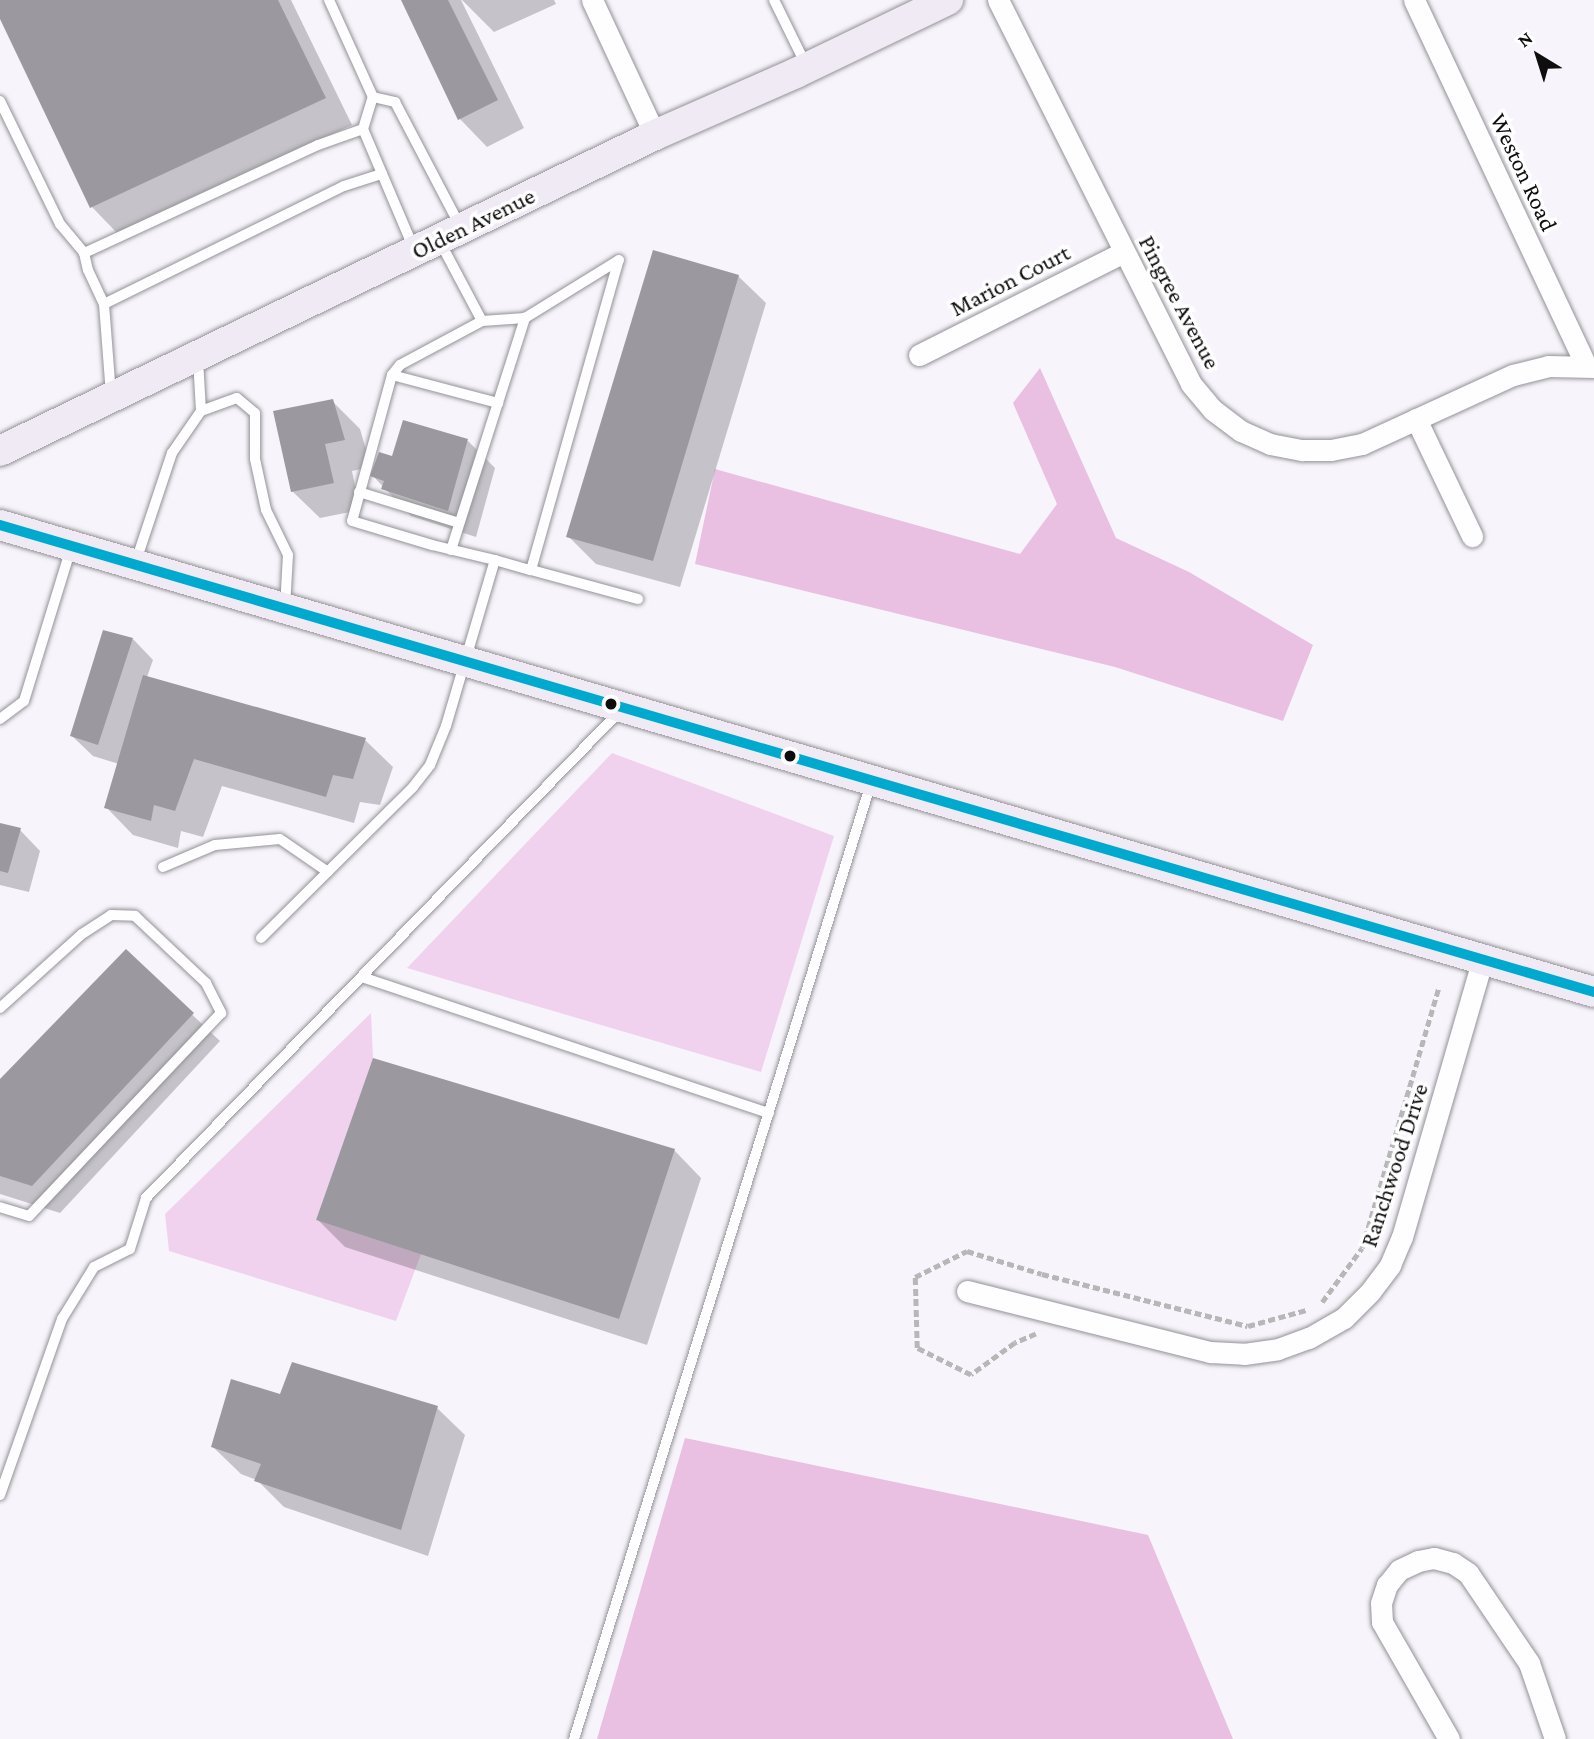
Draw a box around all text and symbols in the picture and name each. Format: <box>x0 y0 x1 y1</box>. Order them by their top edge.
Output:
north arrow <box>1503 21 1573 91</box>
text: N <box>1513 27 1536 51</box>
street label: Weston Road <box>1484 108 1564 236</box>
street label: Olden Avenue <box>407 181 539 265</box>
street label: Pingree Avenue <box>1133 230 1227 374</box>
street label: Marion Court <box>945 238 1075 322</box>
unlabelled marker <box>604 697 618 711</box>
unlabelled marker <box>783 749 797 763</box>
street label: Ranchwood Drive <box>1354 1080 1434 1250</box>

